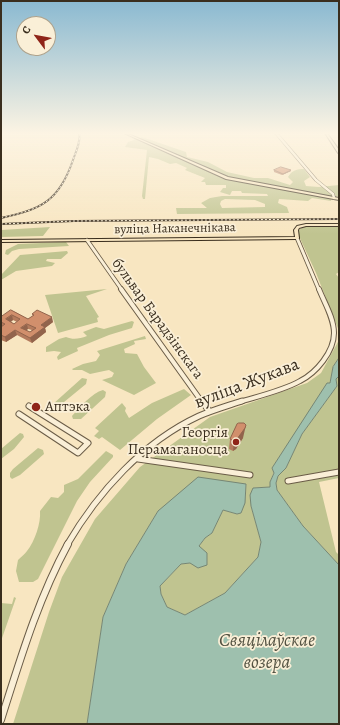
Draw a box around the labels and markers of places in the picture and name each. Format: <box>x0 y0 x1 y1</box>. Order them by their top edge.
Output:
place label: Аптэка <box>45 398 90 416</box>
marker: Аптэка <box>30 401 42 413</box>
place label: Георгія Перамаганосца <box>128 424 228 459</box>
marker: Георгія Перамаганосца <box>231 437 241 447</box>

